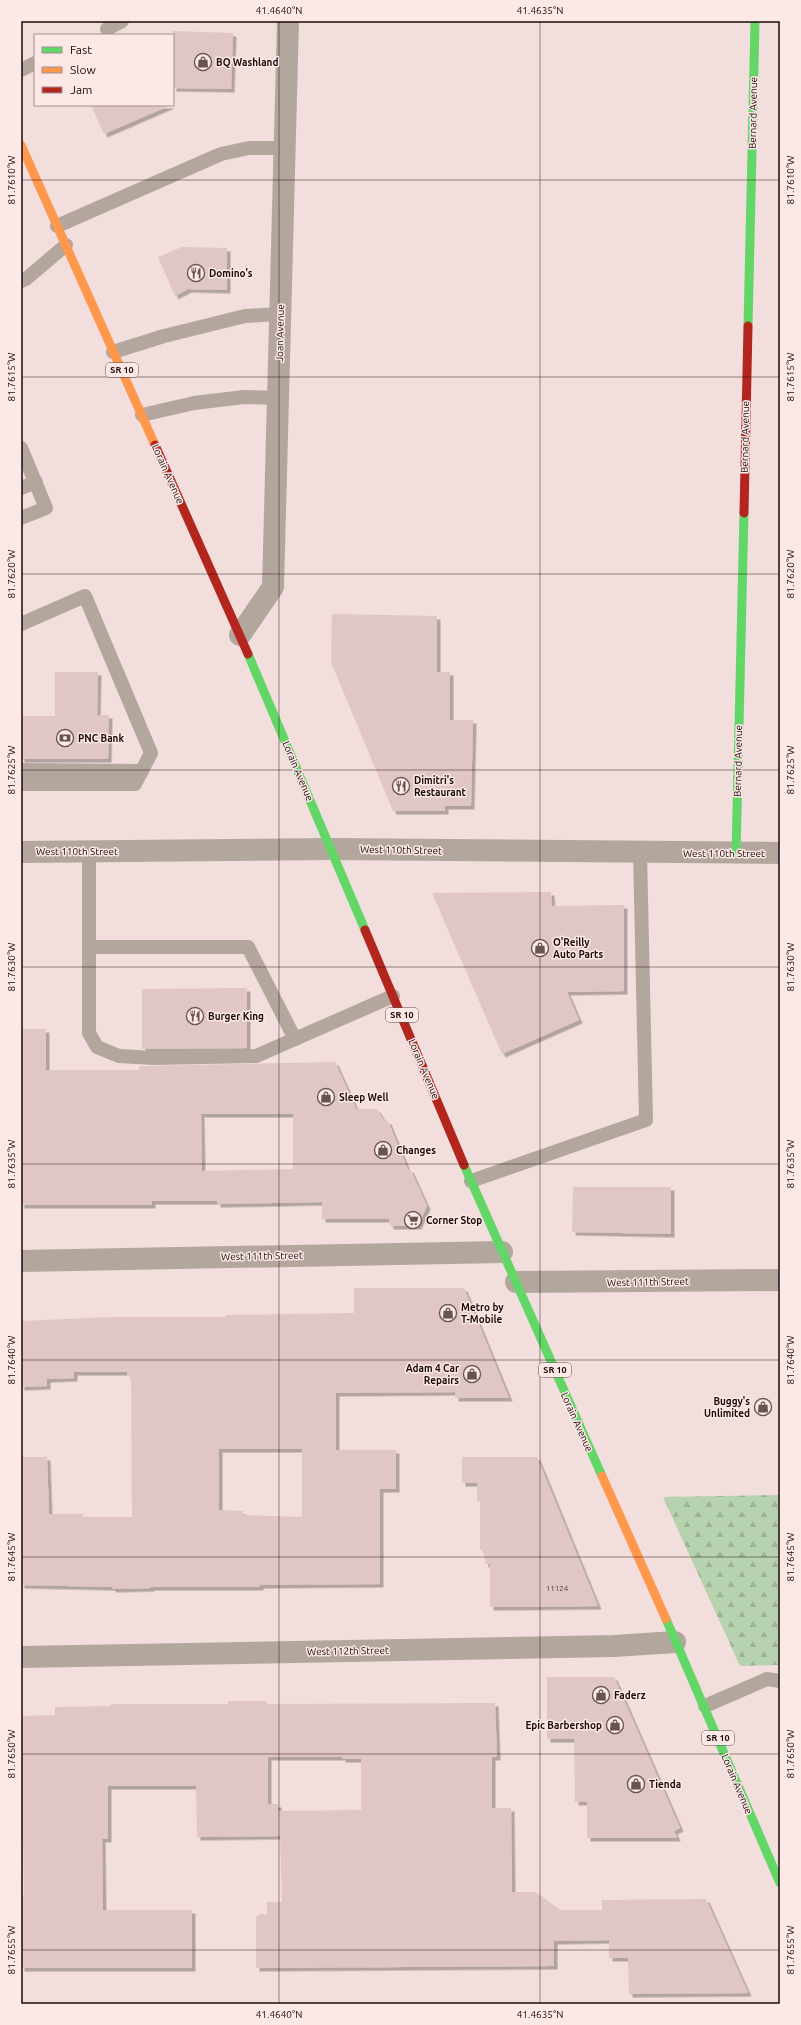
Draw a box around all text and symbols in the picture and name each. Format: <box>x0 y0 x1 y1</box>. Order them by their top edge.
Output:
text: 41.4640°N <box>256 5 302 16</box>
text: 41.4635°N <box>517 5 563 16</box>
legend <box>34 34 174 106</box>
text: Fast <box>70 43 92 56</box>
shop icon: BQ Washland <box>193 52 213 72</box>
place label: BQ Washland <box>216 57 278 68</box>
text: Slow <box>70 63 96 76</box>
street label: Bernard Avenue <box>747 77 759 149</box>
text: Jam <box>70 83 92 96</box>
text: 81.7610°W <box>6 156 17 204</box>
text: 81.7610°W <box>785 156 796 204</box>
restaurant icon: Domino's <box>186 263 206 283</box>
place label: Domino's <box>209 268 253 279</box>
street label: Joan Avenue <box>274 304 286 362</box>
text: 81.7615°W <box>6 353 17 401</box>
text: 81.7615°W <box>785 353 796 401</box>
road number: SR 10 <box>106 363 138 377</box>
street label: Bernard Avenue <box>739 401 751 473</box>
street label: Lorain Avenue <box>150 443 186 505</box>
text: 81.7620°W <box>6 550 17 598</box>
text: 81.7620°W <box>785 550 796 598</box>
street label: Bernard Avenue <box>732 725 744 797</box>
bank icon: PNC Bank <box>55 728 75 748</box>
place label: PNC Bank <box>78 733 124 744</box>
street label: Lorain Avenue <box>280 739 316 803</box>
text: 81.7625°W <box>6 746 17 794</box>
text: 81.7625°W <box>785 746 796 794</box>
place label: Dimitri's Restaurant <box>414 775 467 798</box>
restaurant icon: Dimitri's Restaurant <box>391 776 411 796</box>
street label: West 110th Street <box>360 844 442 856</box>
street label: West 110th Street <box>36 846 118 857</box>
street label: West 110th Street <box>683 848 765 859</box>
place label: O'Reilly Auto Parts <box>553 937 603 960</box>
shop icon: O'Reilly Auto Parts <box>530 938 550 958</box>
text: 81.7630°W <box>6 943 17 991</box>
text: 81.7630°W <box>785 943 796 991</box>
restaurant icon: Burger King <box>185 1006 205 1026</box>
road number: SR 10 <box>386 1008 418 1022</box>
place label: Burger King <box>208 1011 264 1022</box>
street label: Lorain Avenue <box>406 1037 442 1101</box>
shop icon: Sleep Well <box>316 1087 336 1107</box>
place label: Sleep Well <box>339 1092 389 1103</box>
text: 81.7635°W <box>6 1140 17 1188</box>
shop icon: Changes <box>373 1140 393 1160</box>
text: 81.7635°W <box>785 1140 796 1188</box>
place label: Changes <box>396 1145 436 1156</box>
supermarket icon: Corner Stop <box>403 1210 423 1230</box>
place label: Corner Stop <box>426 1215 482 1226</box>
street label: West 111th Street <box>221 1250 303 1262</box>
street label: West 111th Street <box>607 1276 689 1288</box>
place label: Metro by T-Mobile <box>461 1302 504 1325</box>
shop icon: Metro by T-Mobile <box>438 1303 458 1323</box>
text: 81.7640°W <box>6 1336 17 1384</box>
text: 81.7640°W <box>785 1336 796 1384</box>
place label: Adam 4 Car Repairs <box>406 1363 460 1386</box>
road number: SR 10 <box>539 1363 571 1377</box>
shop icon: Adam 4 Car Repairs <box>462 1364 482 1384</box>
street label: Lorain Avenue <box>559 1391 595 1453</box>
place label: Buggy's Unlimited <box>704 1396 750 1419</box>
shop icon: Buggy's Unlimited <box>753 1397 773 1417</box>
text: 81.7645°W <box>6 1533 17 1581</box>
text: 81.7645°W <box>785 1533 796 1581</box>
house number: 11124 <box>546 1584 569 1593</box>
street label: West 112th Street <box>307 1645 389 1657</box>
shop icon: Faderz <box>591 1685 611 1705</box>
place label: Faderz <box>614 1690 646 1701</box>
shop icon: Epic Barbershop <box>605 1715 625 1735</box>
place label: Epic Barbershop <box>525 1720 602 1731</box>
text: 81.7650°W <box>6 1730 17 1778</box>
text: 81.7650°W <box>785 1730 796 1778</box>
road number: SR 10 <box>702 1731 734 1745</box>
street label: Lorain Avenue <box>719 1752 755 1816</box>
shop icon: Tienda <box>626 1774 646 1794</box>
place label: Tienda <box>649 1779 681 1790</box>
text: 81.7655°W <box>6 1926 17 1974</box>
text: 81.7655°W <box>785 1926 796 1974</box>
text: 41.4640°N <box>256 2009 302 2020</box>
text: 41.4635°N <box>517 2009 563 2020</box>

